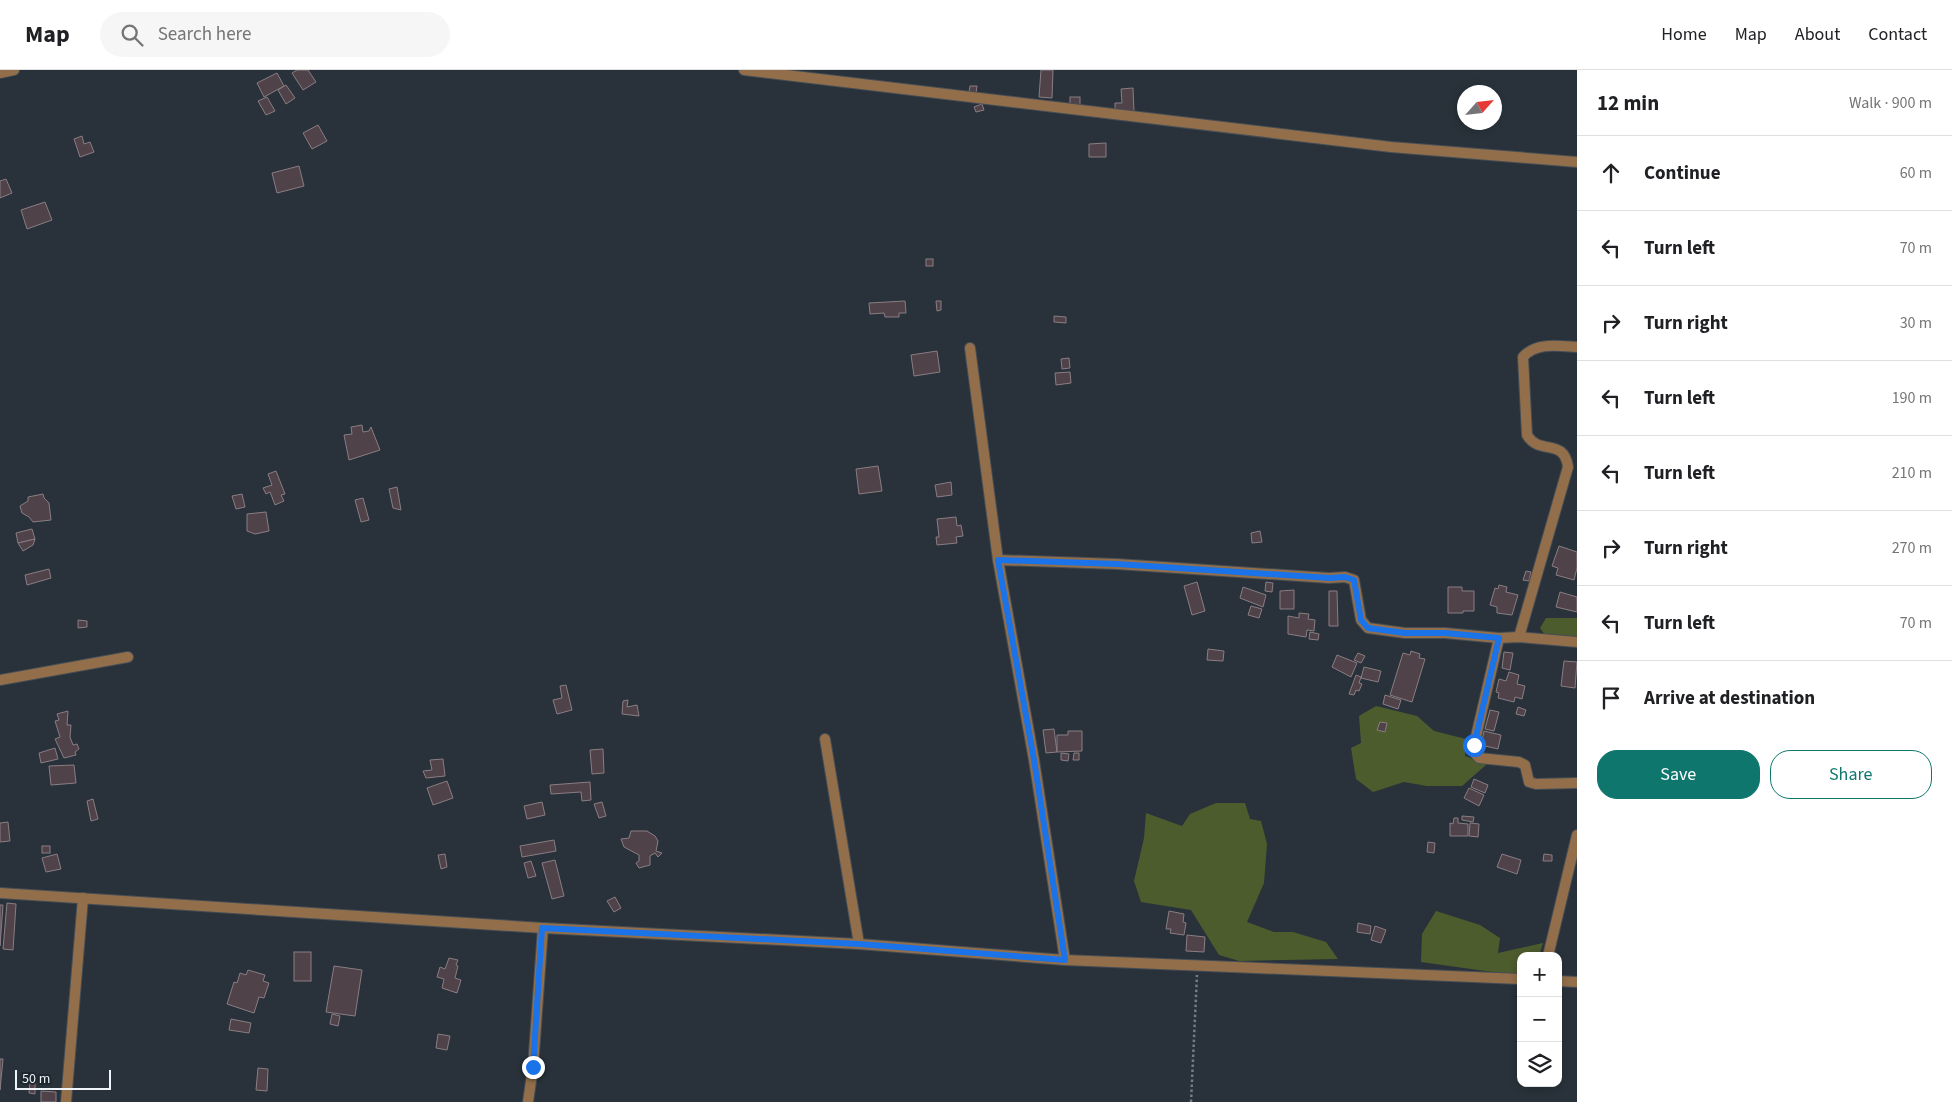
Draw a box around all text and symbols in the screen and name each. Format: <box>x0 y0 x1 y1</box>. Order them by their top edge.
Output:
search box <box>100 12 450 57</box>
text: Map <box>25 17 70 52</box>
icon: search <box>118 21 146 49</box>
text: Search here <box>158 21 251 48</box>
text: Home <box>1661 22 1707 47</box>
text: Map <box>1735 22 1767 47</box>
text: About <box>1795 22 1840 47</box>
text: Contact <box>1868 22 1927 47</box>
north arrow <box>1457 85 1502 130</box>
text: 12 min <box>1597 88 1659 118</box>
text: Walk · 900 m <box>1849 92 1932 114</box>
icon: ahead <box>1597 159 1625 187</box>
text: Continue <box>1644 160 1721 187</box>
text: 60 m <box>1900 162 1932 184</box>
icon: left <box>1597 234 1625 262</box>
text: Turn left <box>1644 235 1715 262</box>
text: 70 m <box>1900 237 1932 259</box>
icon: right <box>1597 309 1625 337</box>
text: Turn right <box>1644 310 1728 337</box>
text: 30 m <box>1900 312 1932 334</box>
icon: left <box>1597 384 1625 412</box>
text: Turn left <box>1644 385 1715 412</box>
text: 190 m <box>1892 387 1932 409</box>
icon: left <box>1597 459 1625 487</box>
text: Turn left <box>1644 460 1715 487</box>
text: 210 m <box>1892 462 1932 484</box>
icon: right <box>1597 534 1625 562</box>
text: Turn right <box>1644 535 1728 562</box>
text: 270 m <box>1892 537 1932 559</box>
icon: left <box>1597 609 1625 637</box>
text: Turn left <box>1644 610 1715 637</box>
text: 70 m <box>1900 612 1932 634</box>
icon: arrive <box>1597 684 1625 712</box>
text: Arrive at destination <box>1644 685 1815 712</box>
route start <box>1463 734 1486 757</box>
button: Save <box>1597 750 1760 799</box>
button: Share <box>1770 750 1932 799</box>
map controls <box>1517 952 1562 1087</box>
button: + <box>1517 952 1562 997</box>
button: − <box>1517 997 1562 1042</box>
button: layers <box>1517 1042 1562 1087</box>
route end <box>522 1056 545 1079</box>
scale bar <box>15 1067 111 1090</box>
text: 50 m <box>22 1069 50 1089</box>

